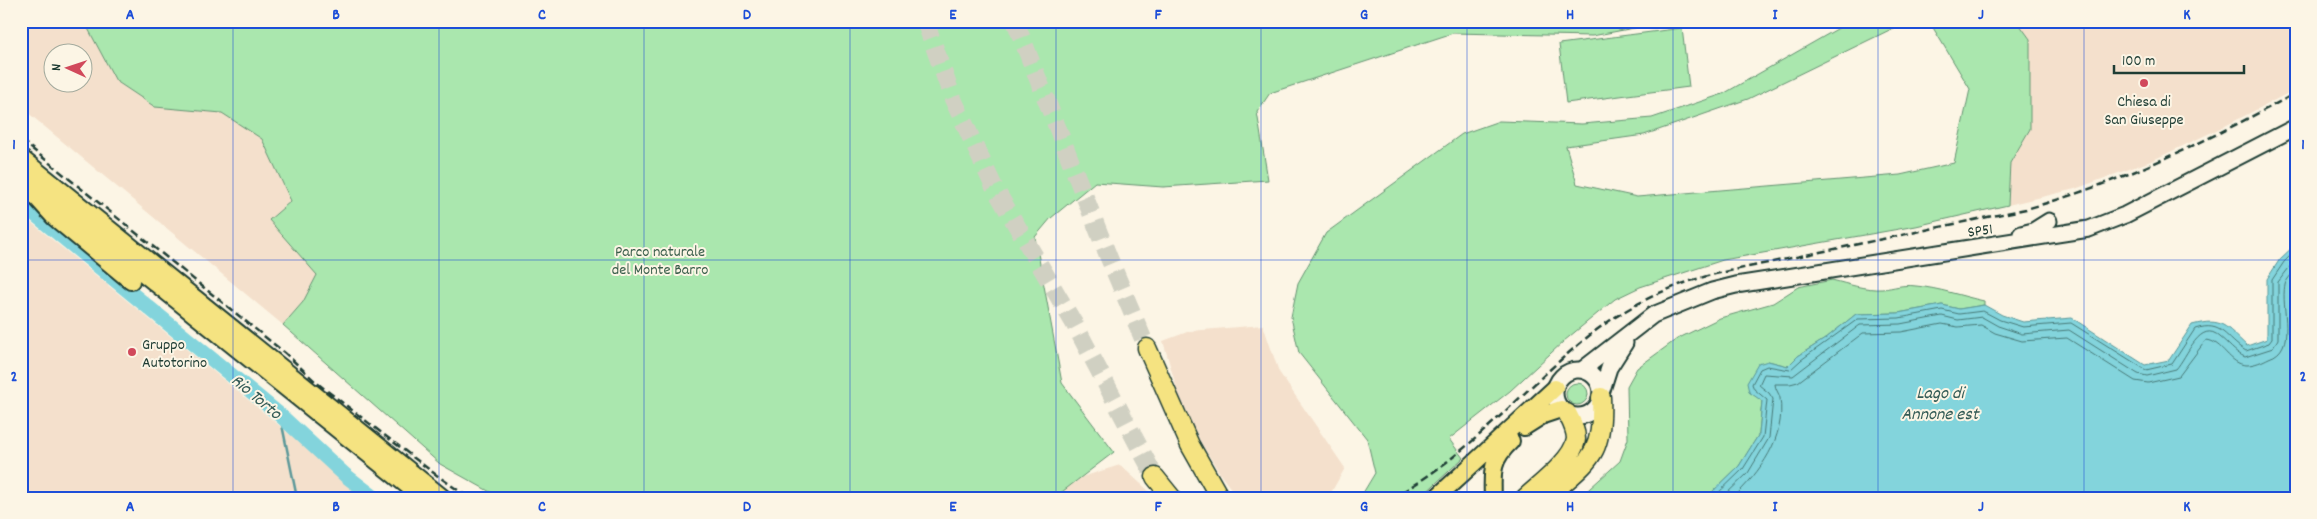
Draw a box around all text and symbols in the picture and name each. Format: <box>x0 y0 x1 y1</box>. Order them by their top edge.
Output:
text: A <box>126 4 135 27</box>
text: B <box>332 4 340 27</box>
text: C <box>538 4 546 27</box>
text: D <box>743 4 752 27</box>
text: E <box>949 4 957 27</box>
text: F <box>1154 4 1162 27</box>
text: G <box>1360 4 1368 27</box>
text: H <box>1566 4 1574 27</box>
text: I <box>1773 4 1779 27</box>
text: J <box>1978 4 1984 27</box>
text: K <box>2183 4 2191 27</box>
north arrow <box>42 42 92 92</box>
scale bar <box>2114 42 2244 74</box>
text: 100 m <box>2122 51 2155 73</box>
text: N <box>47 63 67 71</box>
marker: Chiesa di San Giuseppe <box>2138 77 2150 89</box>
place label: Chiesa di San Giuseppe <box>2104 91 2184 132</box>
text: 1 <box>12 134 16 157</box>
text: 1 <box>2301 134 2305 157</box>
street label: SP51 <box>1966 218 1994 245</box>
park label: Parco naturale del Monte Barro <box>612 241 708 282</box>
place label: Gruppo Autotorino <box>142 334 207 375</box>
marker: Gruppo Autotorino <box>126 346 138 358</box>
text: 2 <box>11 366 18 389</box>
text: 2 <box>2300 366 2307 389</box>
water label: Rio Torto <box>225 369 287 427</box>
water label: Lago di Annone est <box>1902 382 1981 428</box>
text: A <box>126 496 135 519</box>
text: B <box>332 496 340 519</box>
text: C <box>538 496 546 519</box>
text: D <box>743 496 752 519</box>
text: E <box>949 496 957 519</box>
text: F <box>1154 496 1162 519</box>
text: G <box>1360 496 1368 519</box>
text: H <box>1566 496 1574 519</box>
text: I <box>1773 496 1779 519</box>
text: J <box>1978 496 1984 519</box>
text: K <box>2183 496 2191 519</box>

